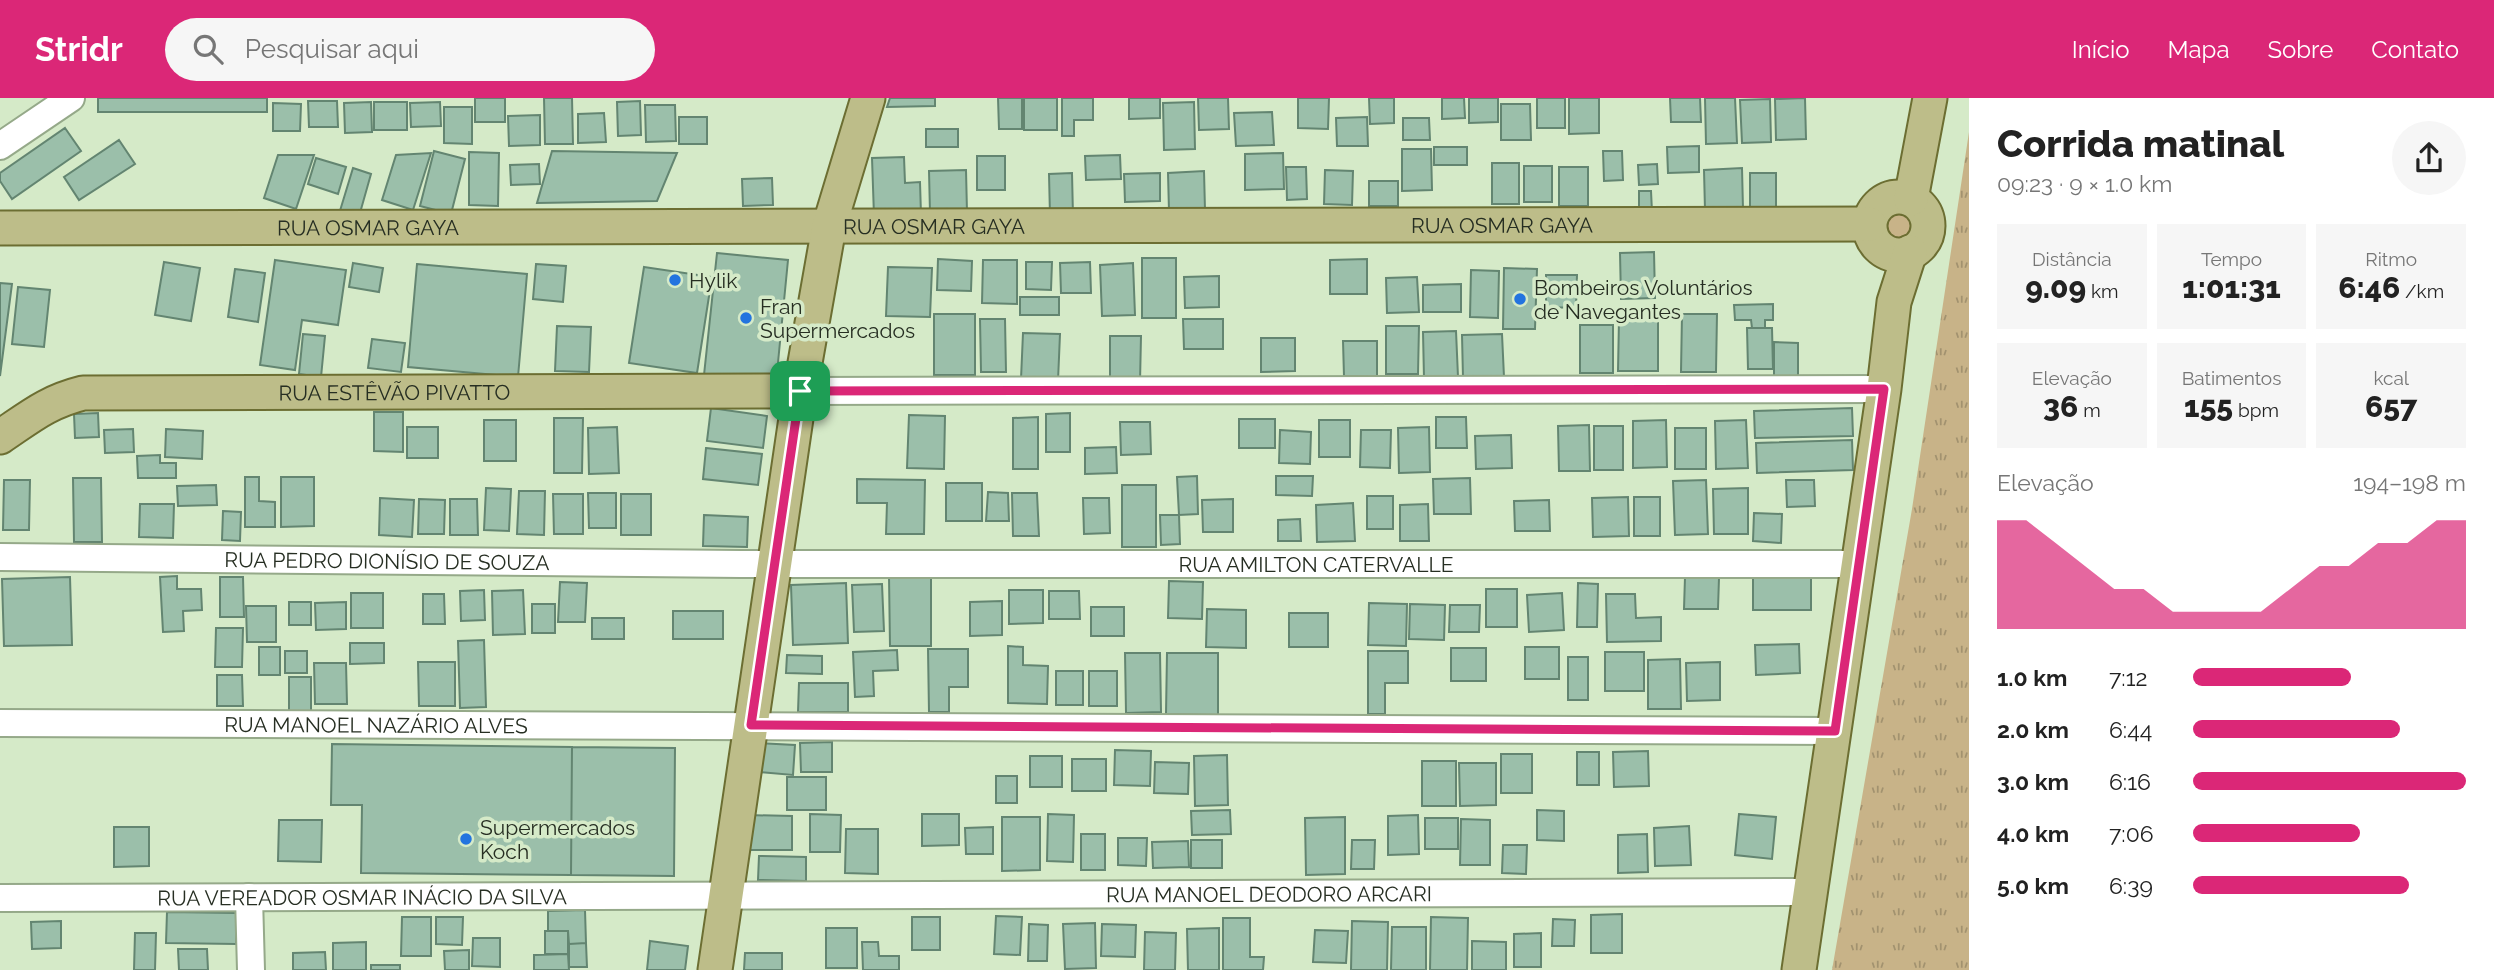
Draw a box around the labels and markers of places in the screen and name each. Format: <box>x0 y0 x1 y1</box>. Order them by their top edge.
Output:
place label: Hylik <box>689 268 737 293</box>
marker: Hylik <box>667 272 683 288</box>
place label: Bombeiros Voluntários de Navegantes <box>1534 275 1753 324</box>
marker: Bombeiros Voluntários de Navegantes <box>1512 291 1528 307</box>
place label: Fran Supermercados <box>760 294 915 343</box>
marker: Fran Supermercados <box>738 310 754 326</box>
pin <box>770 361 830 421</box>
place label: Supermercados Koch <box>480 815 635 864</box>
marker: Supermercados Koch <box>458 831 474 847</box>

